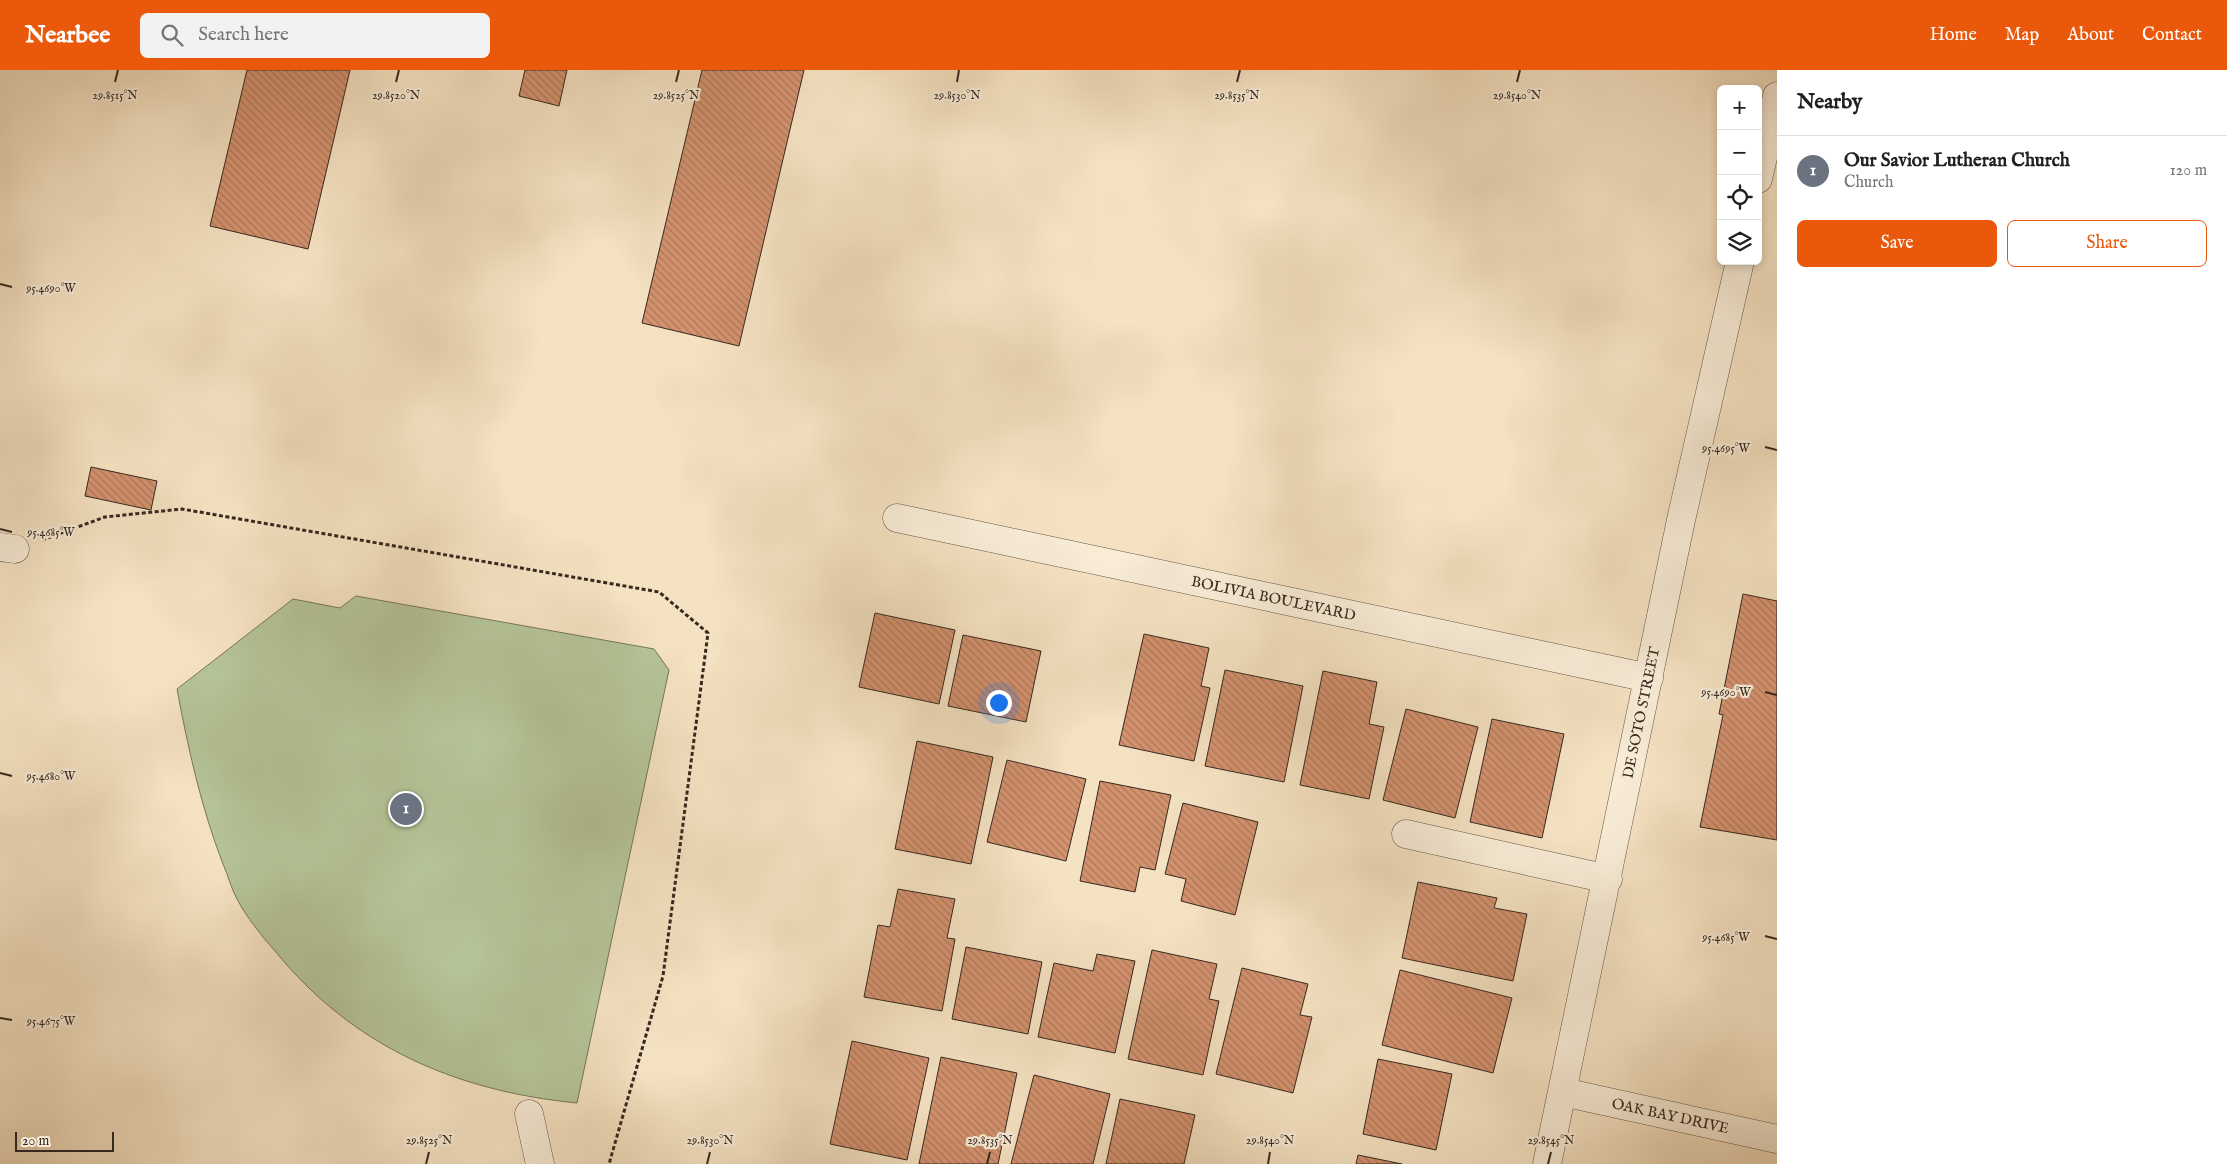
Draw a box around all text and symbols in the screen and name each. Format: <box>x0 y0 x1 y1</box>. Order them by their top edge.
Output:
search box <box>140 13 490 58</box>
text: Nearbee <box>25 20 110 51</box>
icon: search <box>158 21 186 49</box>
text: Search here <box>198 23 289 47</box>
text: Home <box>1930 24 1977 47</box>
text: Map <box>2005 24 2039 47</box>
text: About <box>2067 24 2114 47</box>
text: Contact <box>2142 24 2202 47</box>
map controls <box>1717 85 1762 265</box>
button: + <box>1717 85 1762 130</box>
text: 29.8515°N <box>92 88 138 103</box>
text: 29.8520°N <box>372 88 421 103</box>
text: 29.8525°N <box>653 88 700 103</box>
text: 29.8530°N <box>933 88 981 103</box>
text: 29.8535°N <box>1214 88 1260 103</box>
text: 29.8540°N <box>1493 88 1542 103</box>
text: Nearby <box>1797 89 1862 116</box>
button: − <box>1717 130 1762 175</box>
text: Our Savior Lutheran Church <box>1844 149 2070 173</box>
text: 1 <box>1810 161 1816 181</box>
text: 120 m <box>2170 161 2207 181</box>
text: Church <box>1844 173 1893 193</box>
button: locate <box>1717 175 1762 220</box>
button: layers <box>1717 220 1762 265</box>
button: Save <box>1797 220 1997 267</box>
button: Share <box>2007 220 2207 267</box>
text: 95.4690°W <box>25 281 76 296</box>
text: 95.4695°W <box>1701 441 1751 456</box>
text: 95.4685°W <box>26 525 75 540</box>
street label: BOLIVIA BOULEVARD <box>1190 571 1357 625</box>
street label: DE SOTO STREET <box>1618 645 1664 780</box>
text: 95.4690°W <box>1700 685 1751 700</box>
your location <box>986 690 1012 716</box>
text: 95.4680°W <box>25 769 76 784</box>
pin: 1 <box>390 790 422 828</box>
text: 95.4685°W <box>1701 930 1750 945</box>
text: 95.4675°W <box>26 1014 76 1029</box>
street label: OAK BAY DRIVE <box>1610 1093 1731 1138</box>
scale bar <box>15 1129 114 1152</box>
text: 20 m <box>22 1132 49 1150</box>
text: 29.8525°N <box>406 1133 453 1148</box>
text: 29.8530°N <box>686 1133 734 1148</box>
text: 29.8535°N <box>967 1133 1013 1148</box>
text: 29.8540°N <box>1246 1133 1295 1148</box>
text: 29.8545°N <box>1528 1133 1575 1148</box>

